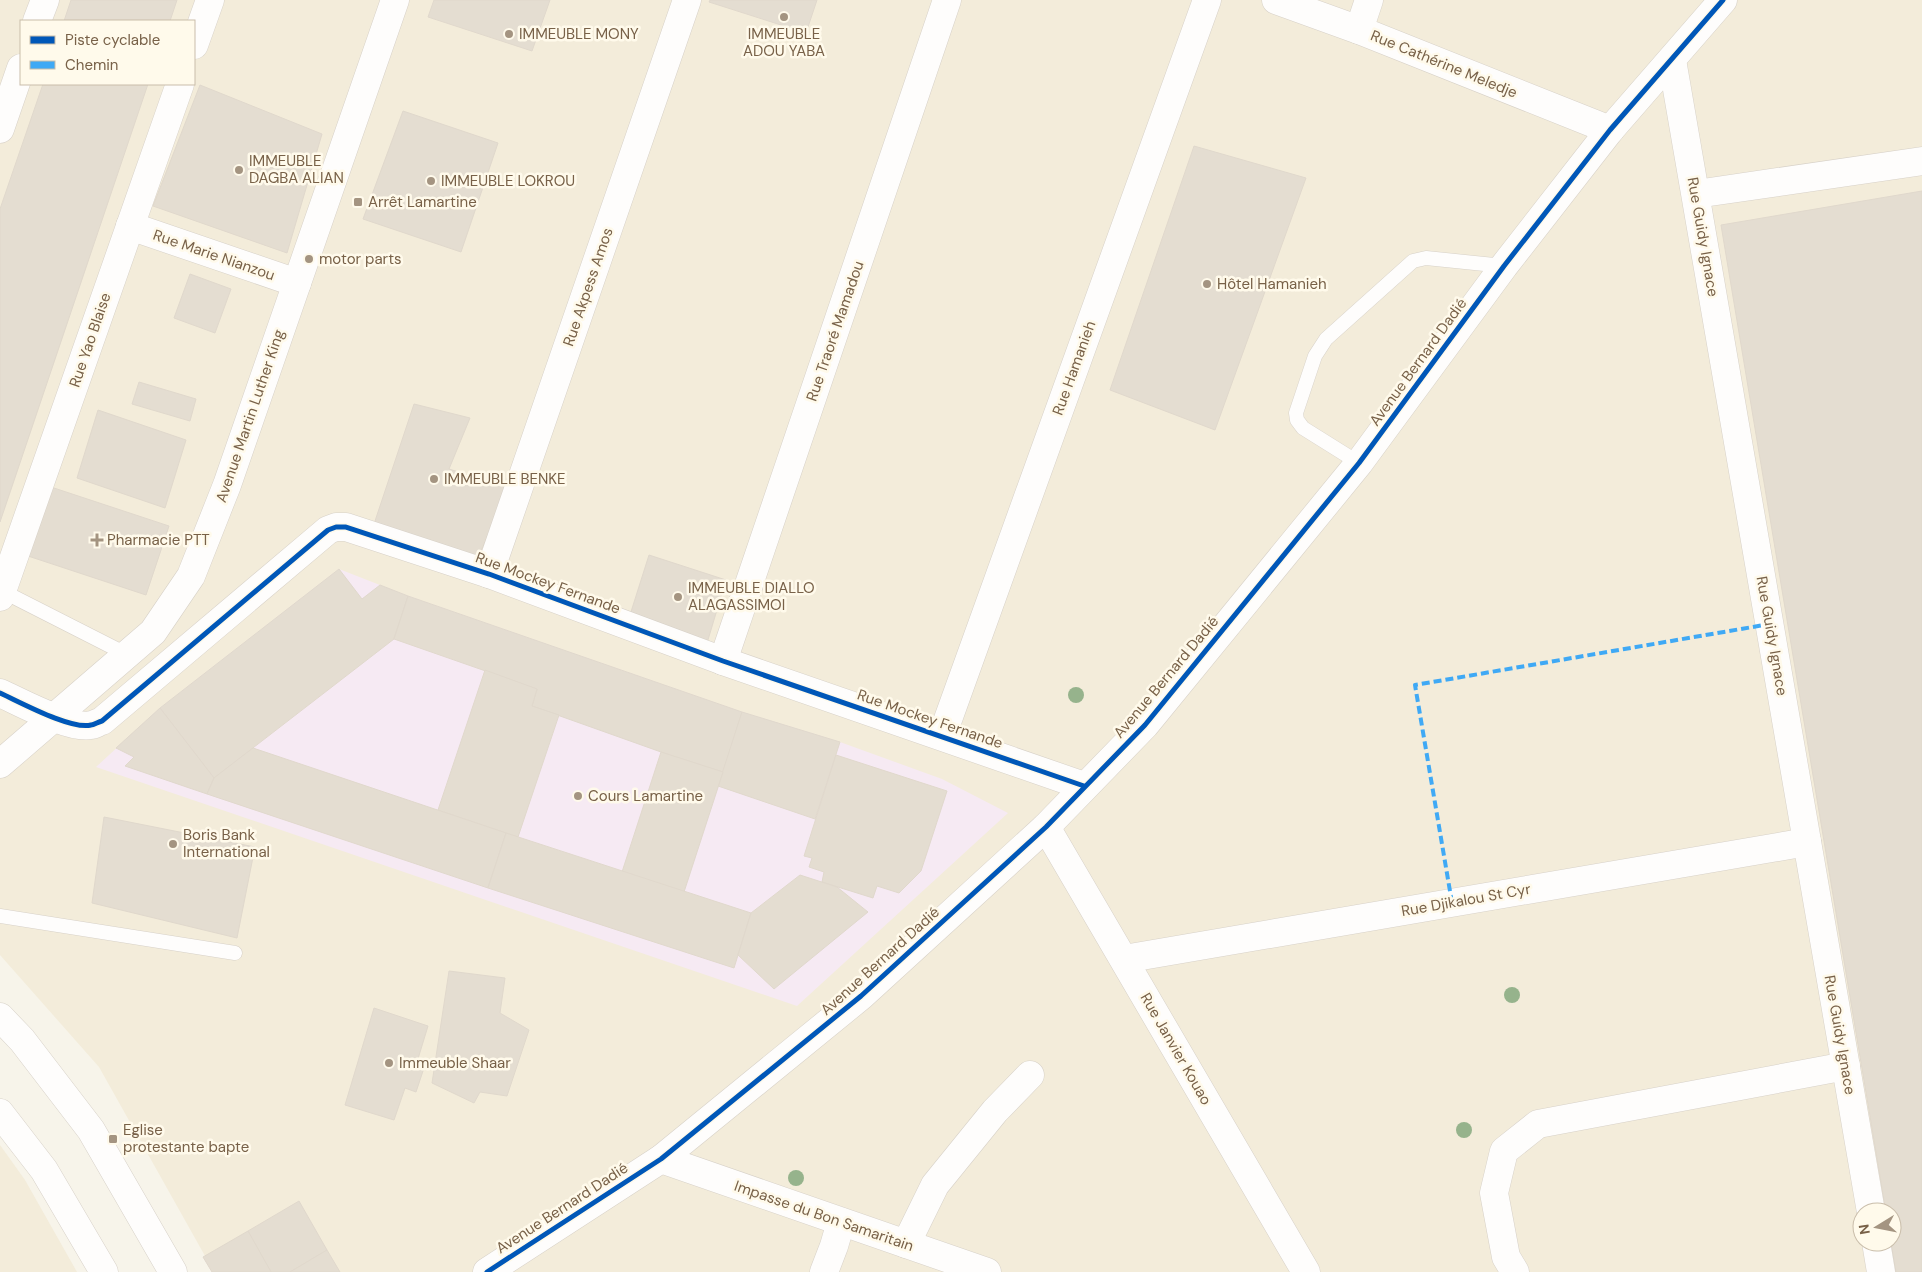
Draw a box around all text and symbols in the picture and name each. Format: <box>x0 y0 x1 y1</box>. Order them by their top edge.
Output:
marker: IMMEUBLE ADOU YABA <box>778 11 790 23</box>
legend <box>20 20 195 85</box>
place label: IMMEUBLE MONY <box>519 24 639 44</box>
place label: IMMEUBLE ADOU YABA <box>743 24 825 61</box>
street label: Rue Cathérine Meledje <box>1368 25 1520 103</box>
marker: IMMEUBLE MONY <box>503 28 515 40</box>
text: Piste cyclable <box>65 30 160 50</box>
text: Chemin <box>65 55 118 75</box>
place label: IMMEUBLE DAGBA ALIAN <box>249 151 344 188</box>
marker: IMMEUBLE DAGBA ALIAN <box>233 164 245 176</box>
place label: IMMEUBLE LOKROU <box>441 171 575 191</box>
marker: IMMEUBLE LOKROU <box>425 175 437 187</box>
street label: Rue Guidy Ignace <box>1683 176 1723 298</box>
place label: Arrêt Lamartine <box>368 192 477 212</box>
marker: Arrêt Lamartine <box>352 196 364 208</box>
street label: Rue Marie Nianzou <box>150 225 278 285</box>
street label: Rue Akpess Amos <box>558 225 618 349</box>
place label: motor parts <box>319 249 402 269</box>
marker: motor parts <box>303 253 315 265</box>
street label: Rue Traoré Mamadou <box>802 258 868 404</box>
place label: Hôtel Hamanieh <box>1217 274 1327 294</box>
marker: Hôtel Hamanieh <box>1201 278 1213 290</box>
street label: Rue Yao Blaise <box>64 290 116 390</box>
street label: Avenue Bernard Dadié <box>1365 294 1471 430</box>
street label: Rue Hamanieh <box>1048 318 1100 418</box>
street label: Avenue Martin Luther King <box>211 327 289 505</box>
place label: IMMEUBLE BENKE <box>444 469 566 489</box>
marker: IMMEUBLE BENKE <box>428 473 440 485</box>
place label: Pharmacie PTT <box>107 530 210 550</box>
marker: Pharmacie PTT <box>91 534 103 546</box>
street label: Rue Mockey Fernande <box>473 547 623 619</box>
street label: Rue Guidy Ignace <box>1752 575 1792 697</box>
place label: IMMEUBLE DIALLO ALAGASSIMOI <box>688 578 815 615</box>
marker: IMMEUBLE DIALLO ALAGASSIMOI <box>672 591 684 603</box>
street label: Avenue Bernard Dadié <box>1109 612 1223 742</box>
street label: Rue Mockey Fernande <box>855 685 1005 753</box>
place label: Cours Lamartine <box>588 786 703 806</box>
marker: Cours Lamartine <box>572 790 584 802</box>
place label: Boris Bank International <box>183 825 270 862</box>
marker: Boris Bank International <box>167 838 179 850</box>
street label: Rue Djikalou St Cyr <box>1400 879 1533 921</box>
street label: Avenue Bernard Dadié <box>816 902 944 1020</box>
street label: Rue Guidy Ignace <box>1820 974 1860 1096</box>
street label: Rue Janvier Kouao <box>1136 989 1216 1109</box>
place label: Immeuble Shaar <box>399 1053 511 1073</box>
marker: Immeuble Shaar <box>383 1057 395 1069</box>
place label: Eglise protestante bapte <box>123 1120 249 1157</box>
marker: Eglise protestante bapte <box>107 1133 119 1145</box>
street label: Avenue Bernard Dadié <box>492 1158 632 1258</box>
street label: Impasse du Bon Samaritain <box>732 1176 916 1256</box>
north arrow <box>1852 1202 1902 1252</box>
text: N <box>1854 1223 1874 1236</box>

